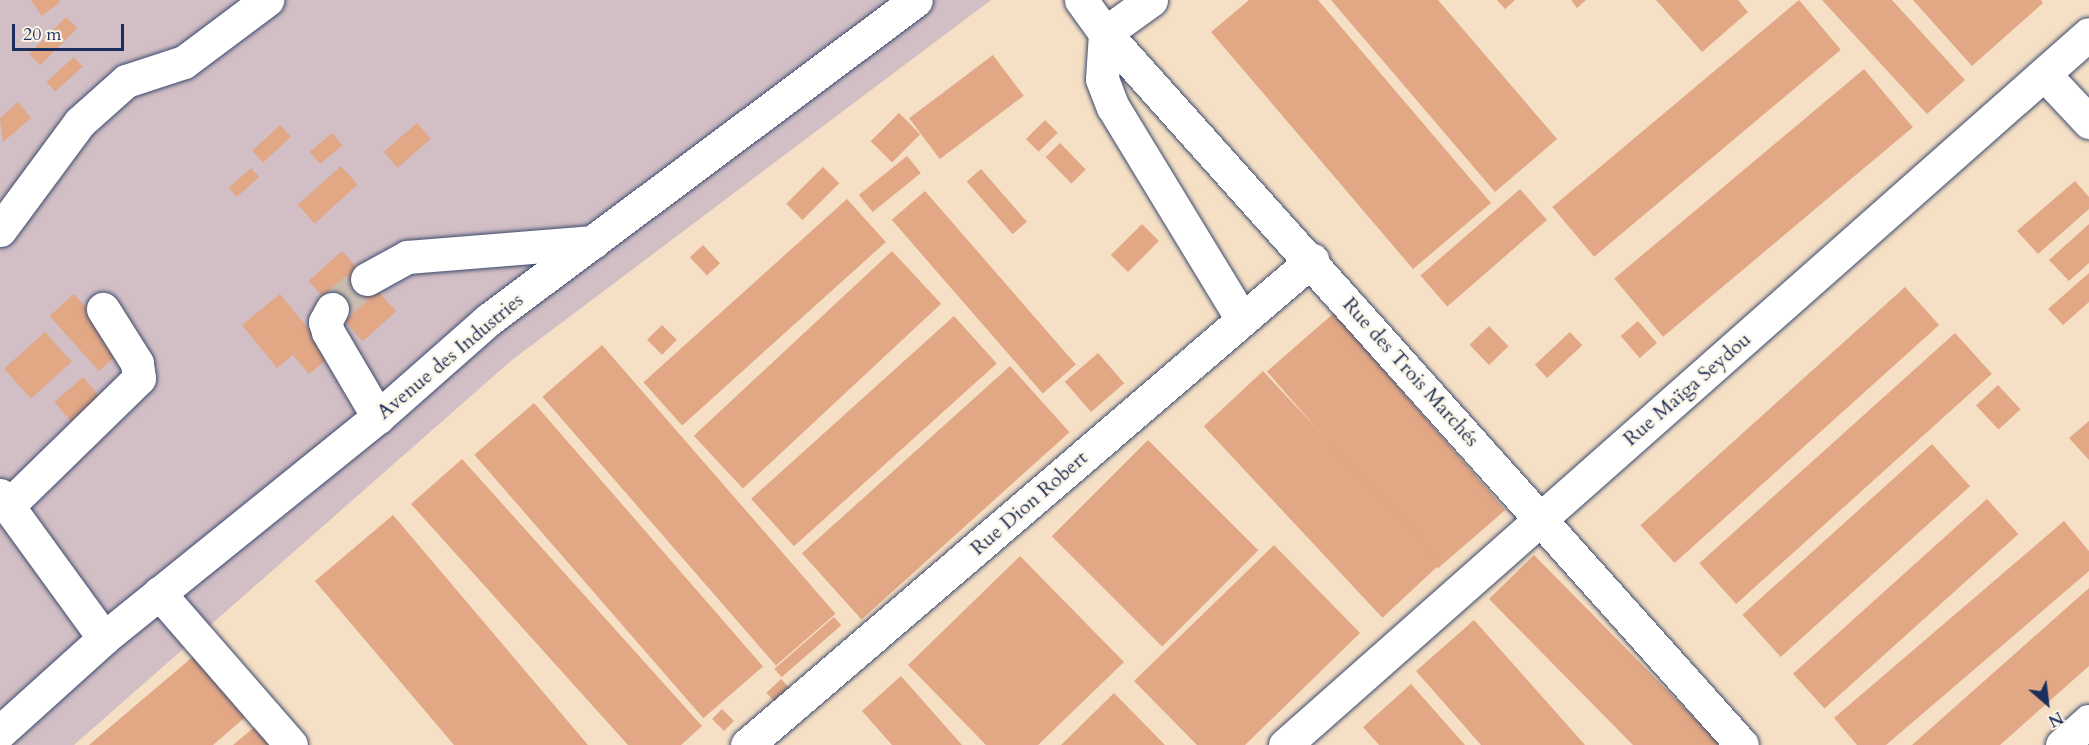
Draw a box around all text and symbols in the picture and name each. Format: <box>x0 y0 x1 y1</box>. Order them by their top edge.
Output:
scale bar <box>15 12 128 50</box>
text: 20 m <box>23 22 62 47</box>
street label: Avenue des Industries <box>372 288 528 424</box>
street label: Rue des Trois Marchés <box>1338 293 1484 451</box>
street label: Rue Maïga Seydou <box>1618 327 1756 451</box>
street label: Rue Dion Robert <box>966 446 1092 560</box>
north arrow <box>2017 673 2077 733</box>
text: N <box>2044 706 2067 732</box>

